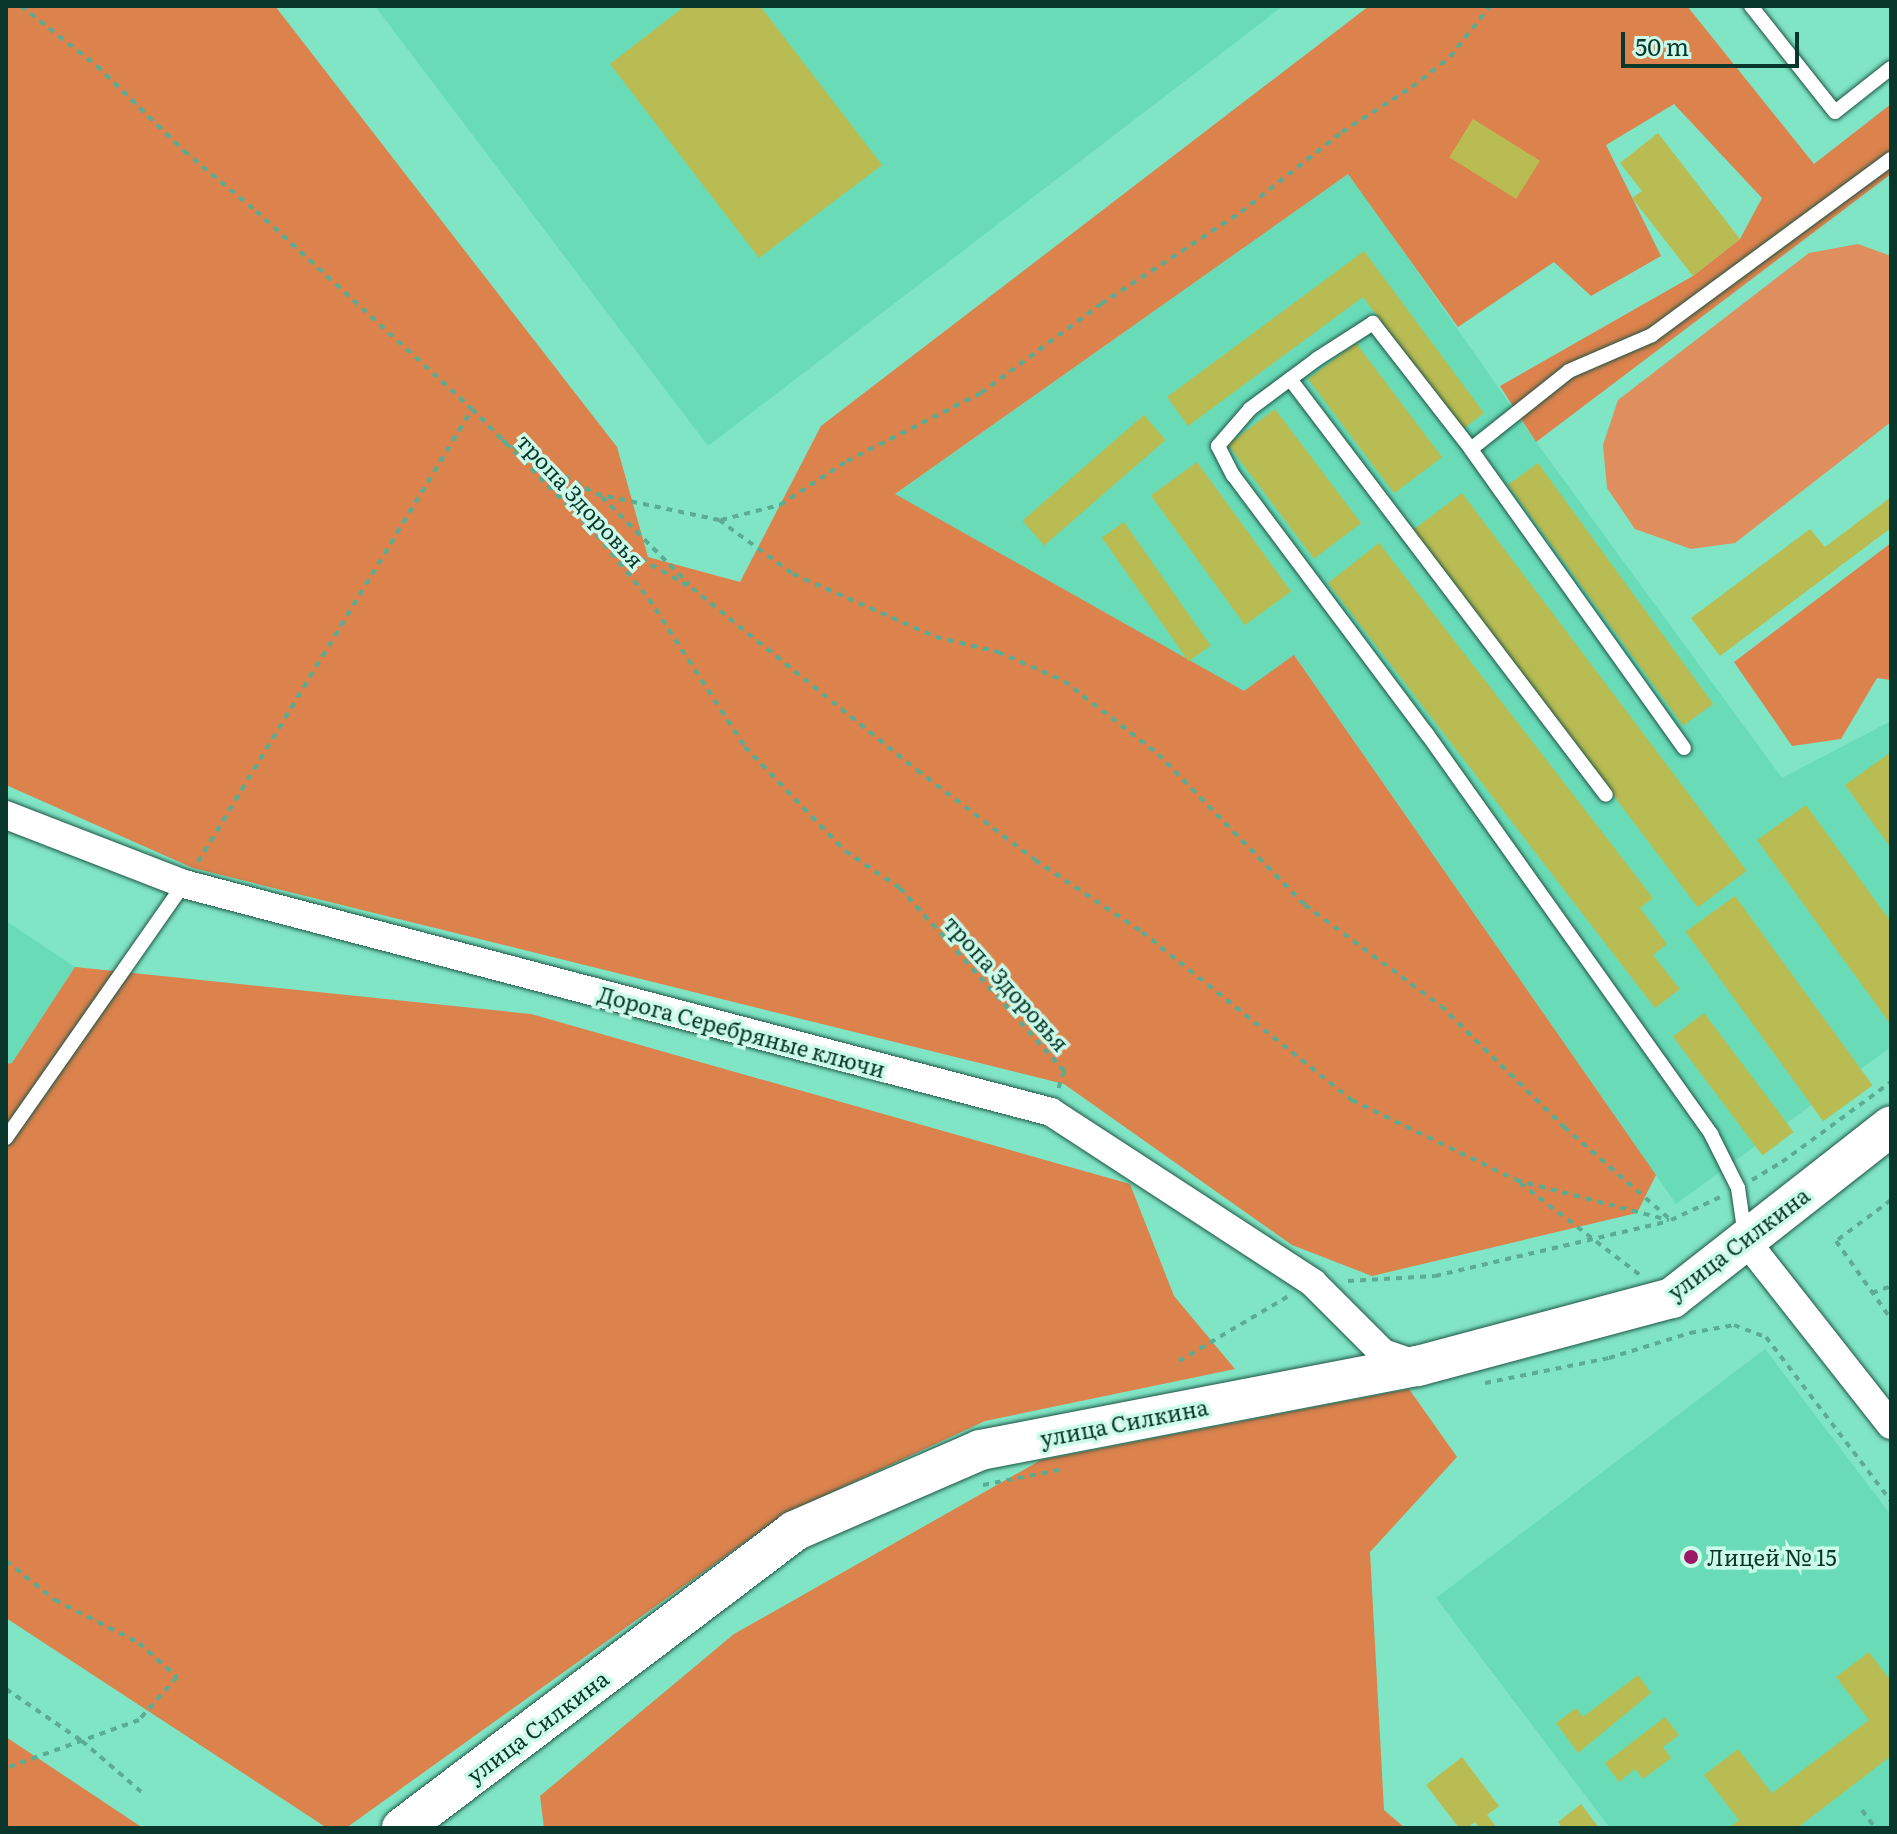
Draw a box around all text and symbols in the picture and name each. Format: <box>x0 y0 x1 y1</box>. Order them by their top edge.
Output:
scale bar <box>1625 16 1803 66</box>
text: 50 m <box>1635 28 1689 63</box>
street label: тропа Здоровья <box>512 428 650 572</box>
street label: тропа Здоровья <box>939 910 1075 1056</box>
street label: Дорога Серебряные ключи <box>596 980 888 1082</box>
street label: улица Силкина <box>1662 1181 1814 1305</box>
street label: улица Силкина <box>1038 1393 1210 1451</box>
place label: Лицей № 15 <box>1707 1544 1837 1570</box>
marker: Лицей № 15 <box>1682 1548 1700 1566</box>
street label: улица Силкина <box>461 1664 613 1788</box>

